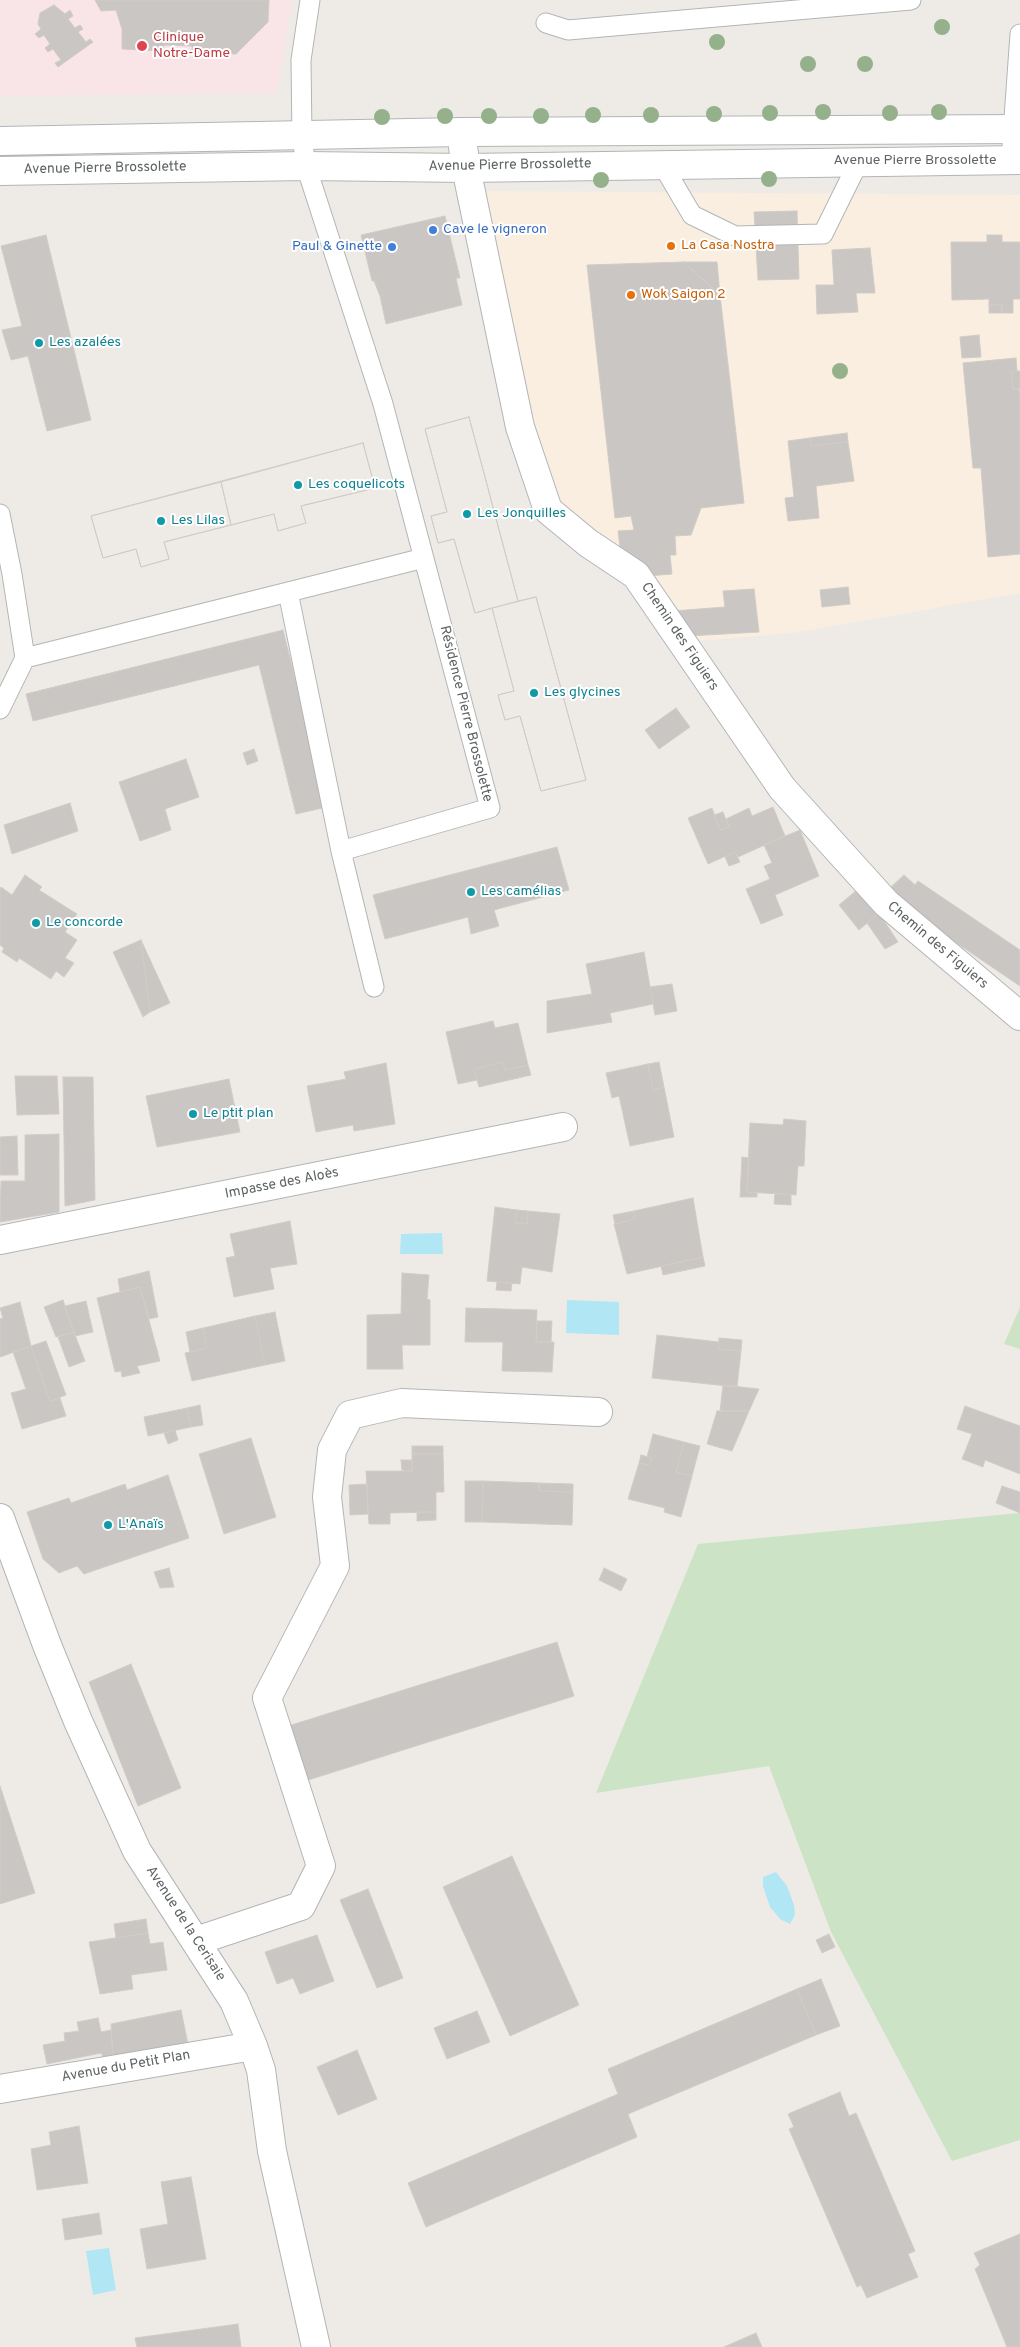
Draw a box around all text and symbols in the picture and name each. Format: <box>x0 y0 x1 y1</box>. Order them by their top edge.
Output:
place label: Clinique Notre-Dame <box>153 30 230 62</box>
marker: Clinique Notre-Dame <box>135 39 149 53</box>
street label: Avenue Pierre Brossolette <box>833 153 997 169</box>
street label: Avenue Pierre Brossolette <box>428 156 592 176</box>
street label: Avenue Pierre Brossolette <box>23 159 187 179</box>
place label: Cave le vigneron <box>443 222 547 238</box>
marker: Cave le vigneron <box>427 224 439 236</box>
place label: La Casa Nostra <box>681 238 774 254</box>
place label: Paul & Ginette <box>292 239 382 255</box>
marker: La Casa Nostra <box>665 240 677 252</box>
marker: Paul & Ginette <box>386 241 398 253</box>
place label: Wok Saigon 2 <box>641 287 726 303</box>
marker: Wok Saigon 2 <box>625 289 637 301</box>
place label: Les azalées <box>49 335 121 351</box>
marker: Les azalées <box>33 337 45 349</box>
place label: Les coquelicots <box>308 477 405 493</box>
marker: Les coquelicots <box>292 479 304 491</box>
place label: Les Jonquilles <box>477 506 566 522</box>
marker: Les Jonquilles <box>461 508 473 520</box>
place label: Les Lilas <box>171 513 225 529</box>
marker: Les Lilas <box>155 515 167 527</box>
street label: Chemin des Figuiers <box>637 580 721 694</box>
street label: Résidence Pierre Brossolette <box>435 624 495 804</box>
place label: Les glycines <box>544 685 621 701</box>
marker: Les glycines <box>528 687 540 699</box>
place label: Les camélias <box>481 884 561 900</box>
marker: Les camélias <box>465 886 477 898</box>
street label: Chemin des Figuiers <box>883 899 991 993</box>
place label: Le concorde <box>46 915 123 931</box>
marker: Le concorde <box>30 917 42 929</box>
place label: Le ptit plan <box>203 1106 274 1122</box>
marker: Le ptit plan <box>187 1108 199 1120</box>
street label: Impasse des Aloès <box>224 1165 340 1203</box>
place label: L'Anaïs <box>118 1517 164 1533</box>
marker: L'Anaïs <box>102 1519 114 1531</box>
street label: Avenue de la Cerisaie <box>142 1863 228 1985</box>
street label: Avenue du Petit Plan <box>60 2047 192 2087</box>

